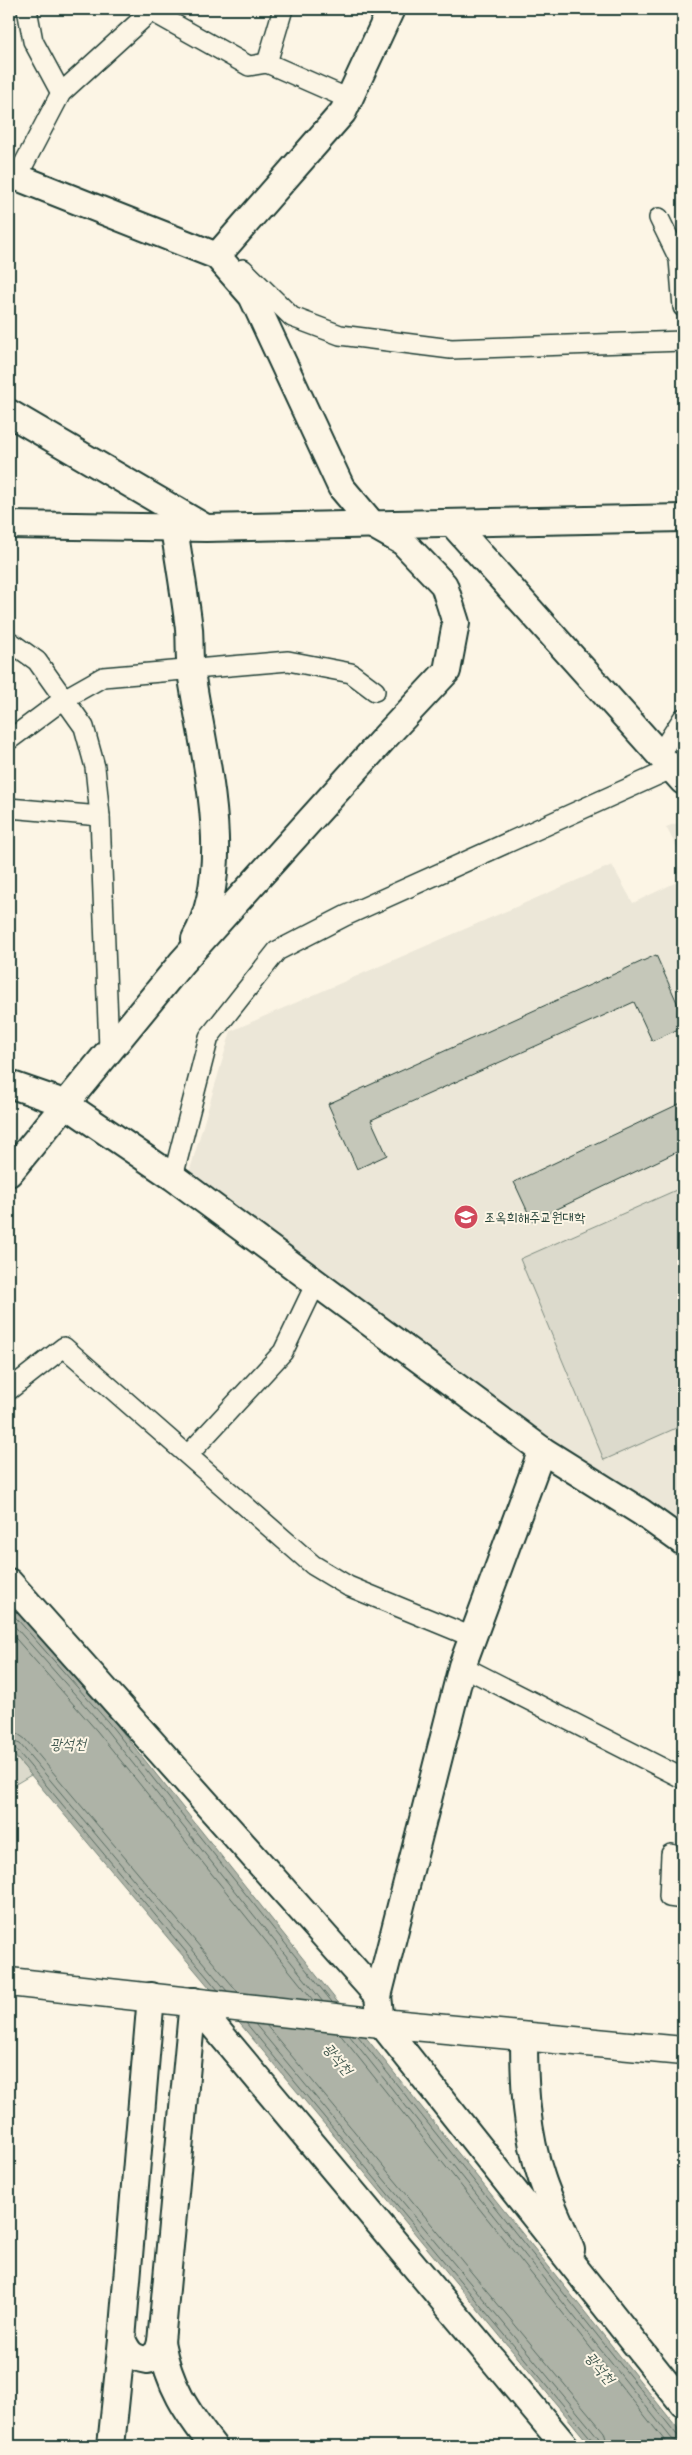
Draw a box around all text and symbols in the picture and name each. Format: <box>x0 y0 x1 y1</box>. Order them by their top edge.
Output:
school or university icon: 조옥희해주교원대학 <box>453 1204 479 1230</box>
place label: 조옥희해주교원대학 <box>484 1207 585 1226</box>
water label: 광석천 <box>50 1733 88 1754</box>
water label: 광석천 <box>319 2038 359 2081</box>
water label: 광석천 <box>581 2347 621 2390</box>

